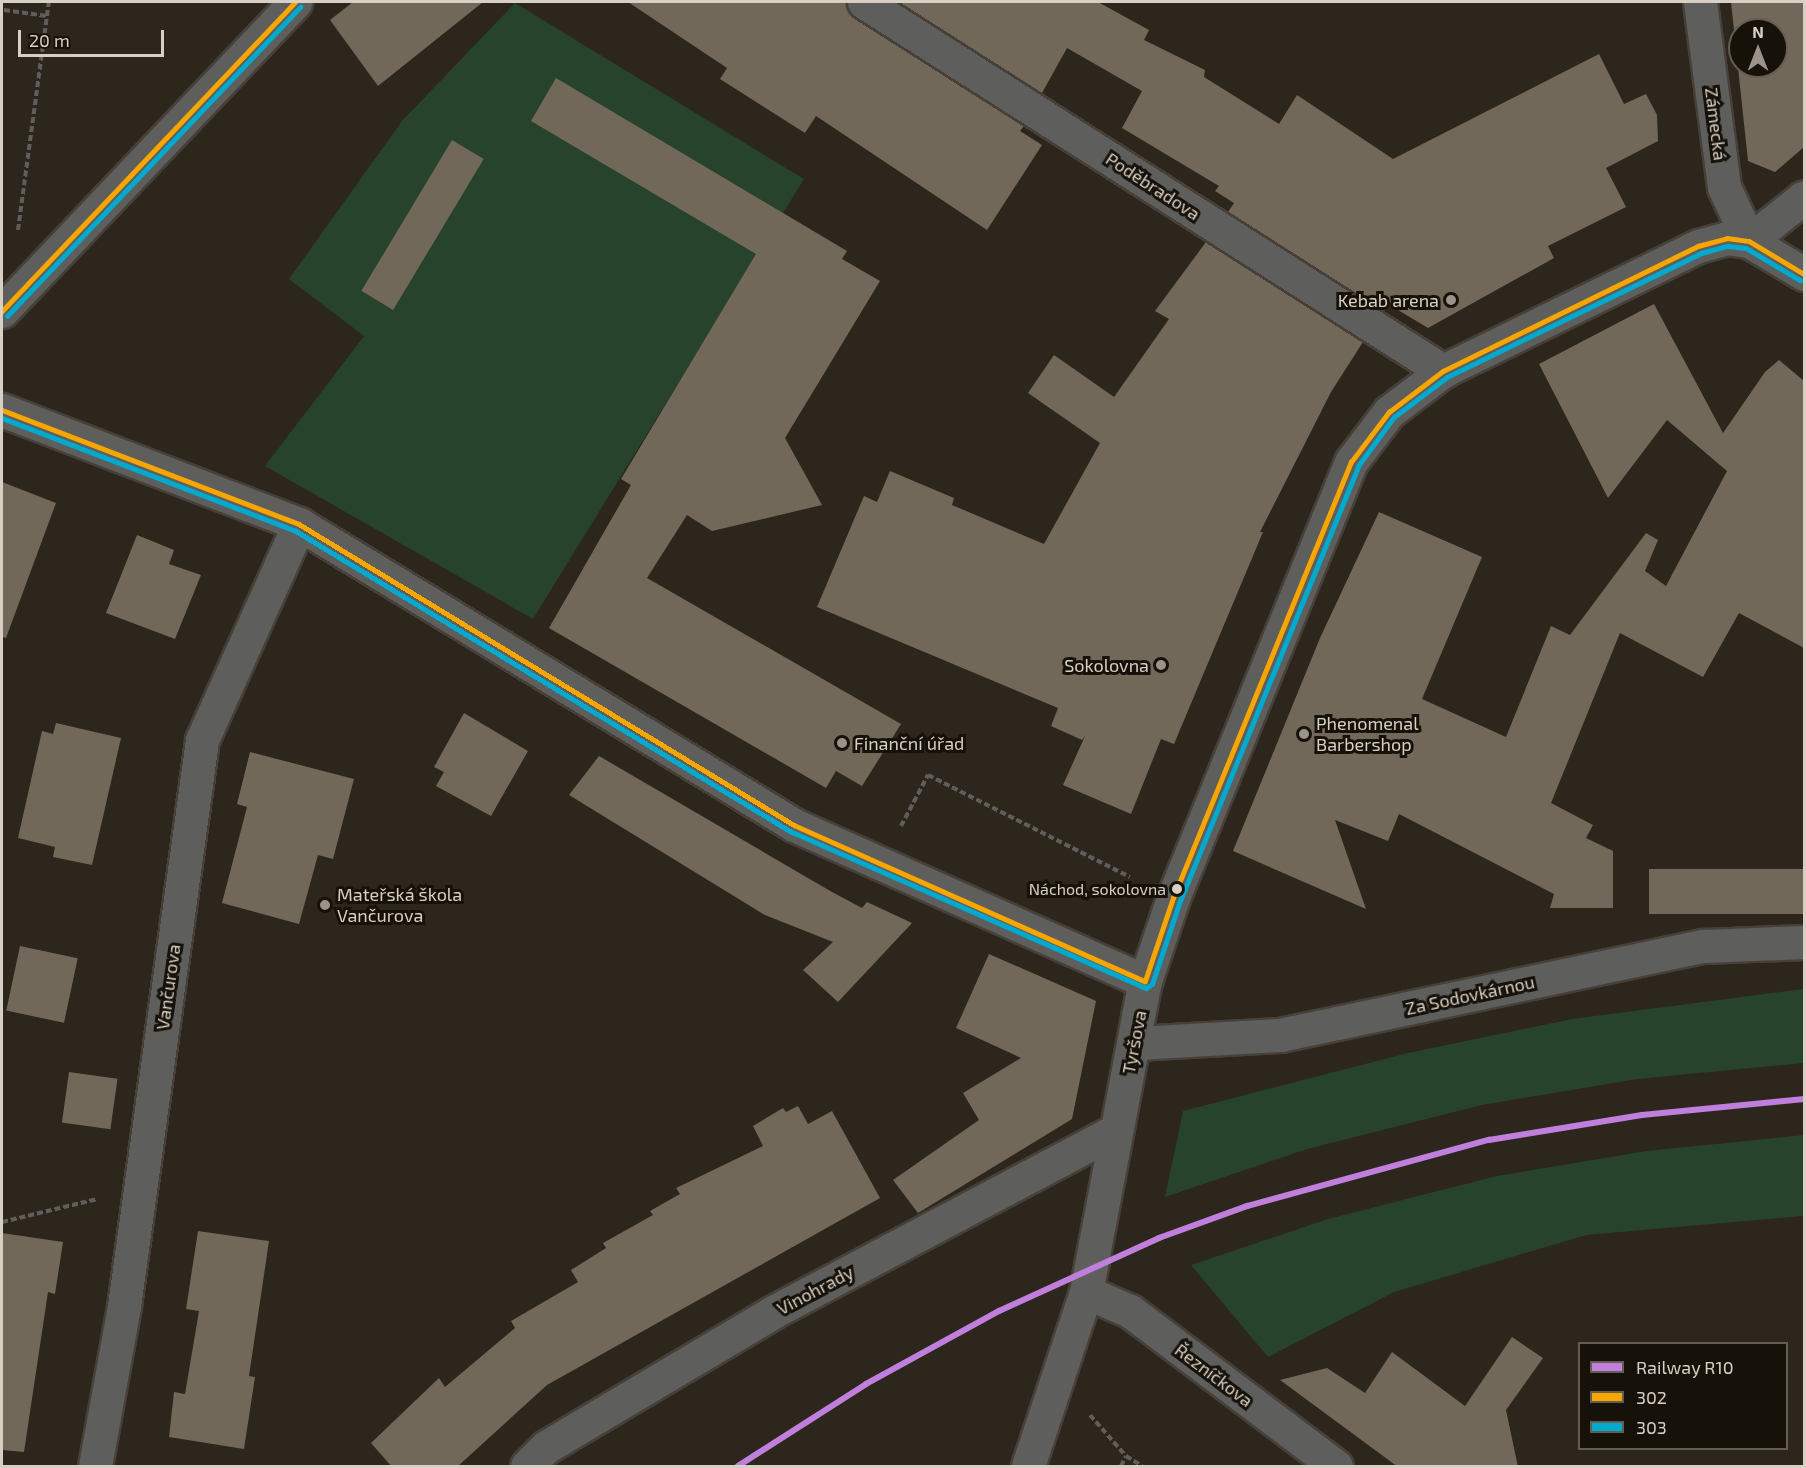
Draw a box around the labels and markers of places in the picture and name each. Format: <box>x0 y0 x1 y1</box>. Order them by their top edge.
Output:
place label: Kebab arena <box>1338 289 1439 311</box>
marker: Kebab arena <box>1444 293 1458 307</box>
place label: Sokolovna <box>1064 654 1149 676</box>
marker: Sokolovna <box>1154 658 1168 672</box>
place label: Phenomenal Barbershop <box>1316 713 1419 756</box>
marker: Phenomenal Barbershop <box>1297 727 1311 741</box>
place label: Finanční úřad <box>854 732 964 754</box>
marker: Finanční úřad <box>835 736 849 750</box>
place label: Náchod, sokolovna <box>1029 879 1166 899</box>
marker: Náchod, sokolovna <box>1171 883 1183 895</box>
place label: Mateřská škola Vančurova <box>337 884 462 926</box>
marker: Mateřská škola Vančurova <box>318 898 332 912</box>

